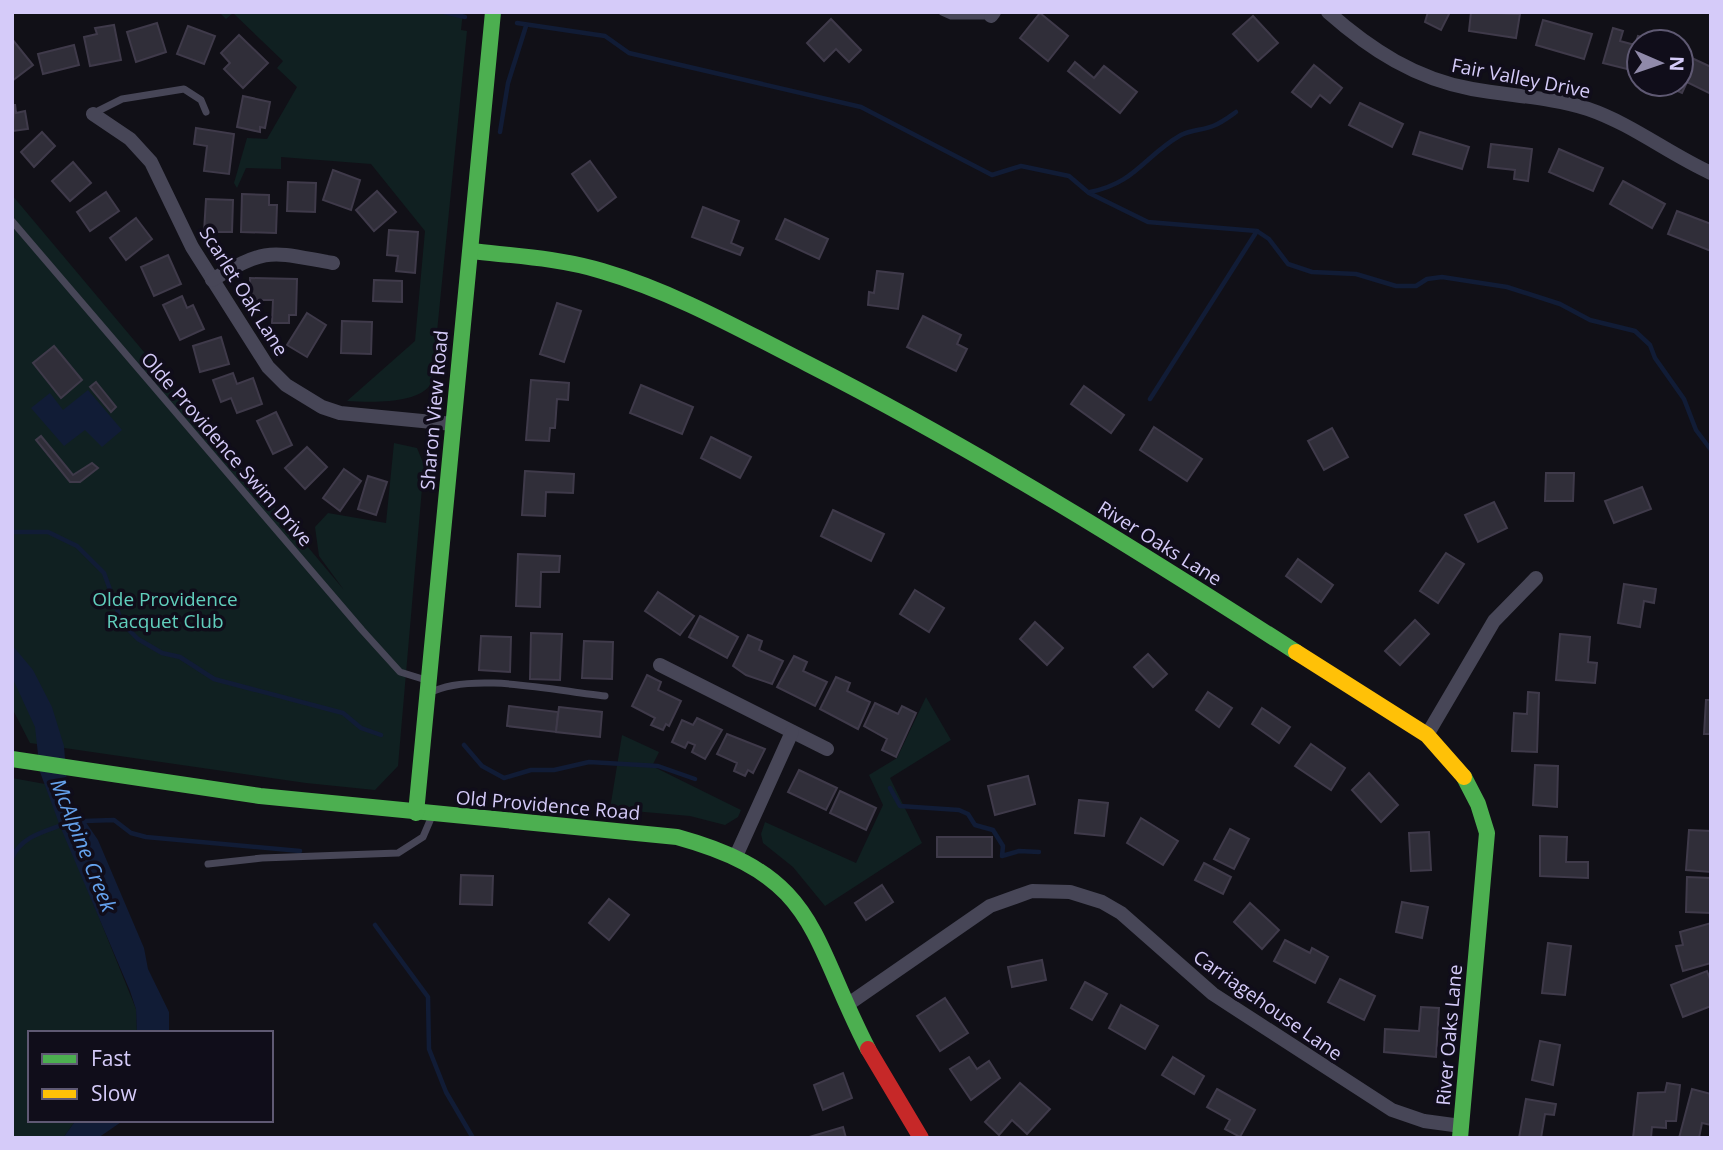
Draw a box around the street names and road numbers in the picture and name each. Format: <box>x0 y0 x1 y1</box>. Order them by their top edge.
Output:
street label: Fair Valley Drive <box>1449 52 1593 104</box>
street label: Scarlet Oak Lane <box>194 221 294 361</box>
street label: Sharon View Road <box>414 329 454 491</box>
street label: Olde Providence Swim Drive <box>135 346 319 552</box>
street label: River Oaks Lane <box>1093 494 1227 592</box>
street label: Old Providence Road <box>455 784 641 826</box>
street label: Carriagehouse Lane <box>1188 944 1348 1066</box>
street label: River Oaks Lane <box>1430 963 1468 1107</box>

